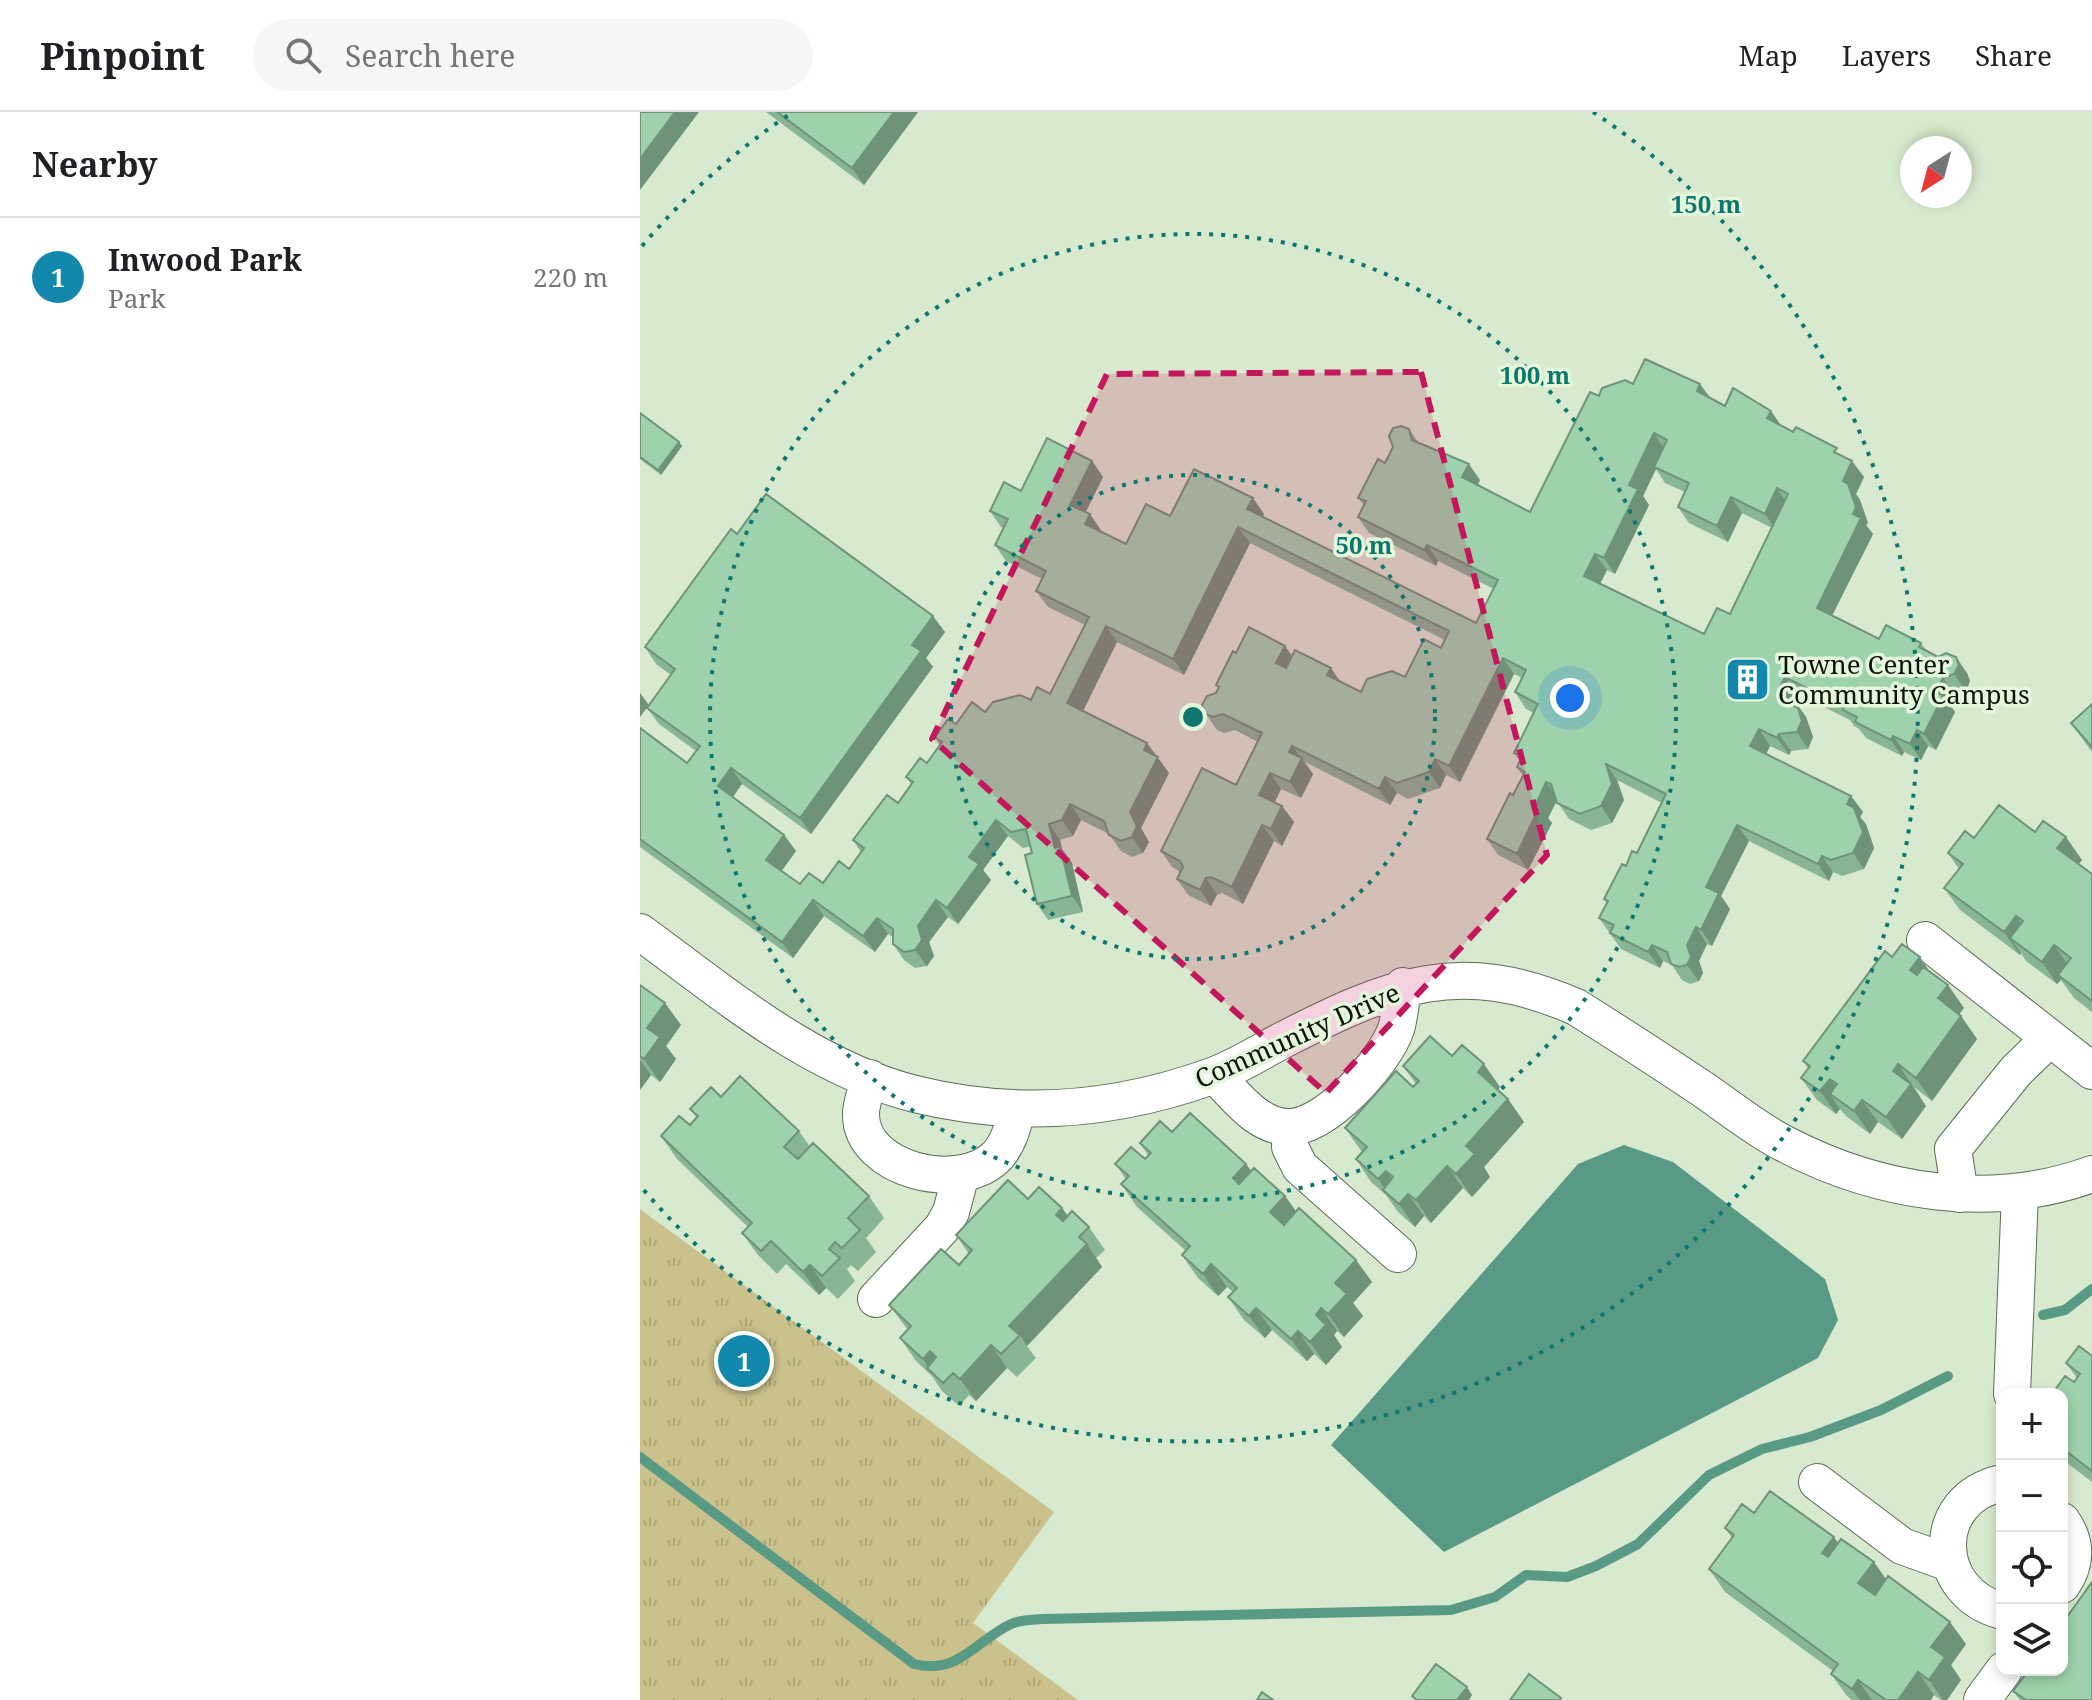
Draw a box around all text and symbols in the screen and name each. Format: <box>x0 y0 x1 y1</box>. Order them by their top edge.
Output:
search box <box>253 19 813 91</box>
text: Pinpoint <box>40 29 205 81</box>
icon: search <box>281 33 325 77</box>
text: Search here <box>345 35 515 76</box>
text: Map <box>1739 36 1798 74</box>
text: Layers <box>1842 36 1931 74</box>
text: Share <box>1975 36 2052 74</box>
north arrow <box>1900 136 1972 208</box>
text: Nearby <box>32 141 158 187</box>
text: 150 m <box>1671 187 1742 220</box>
text: Inwood Park <box>108 239 302 280</box>
text: 1 <box>51 259 65 295</box>
text: 220 m <box>533 259 608 295</box>
text: Park <box>108 280 166 316</box>
text: 100 m <box>1500 358 1571 391</box>
text: 50 m <box>1335 528 1393 561</box>
place label: Towne Center Community Campus <box>1778 646 2030 712</box>
building icon: Towne Center Community Campus <box>1723 655 1771 703</box>
your location <box>1550 678 1590 718</box>
centre of rings <box>1179 703 1207 731</box>
street label: Community Drive <box>1189 974 1405 1096</box>
pin: 1 <box>718 1331 770 1391</box>
map controls <box>1996 1388 2068 1676</box>
button: + <box>1996 1388 2068 1460</box>
button: − <box>1996 1460 2068 1532</box>
button: locate <box>1996 1532 2068 1604</box>
button: layers <box>1996 1604 2068 1676</box>

